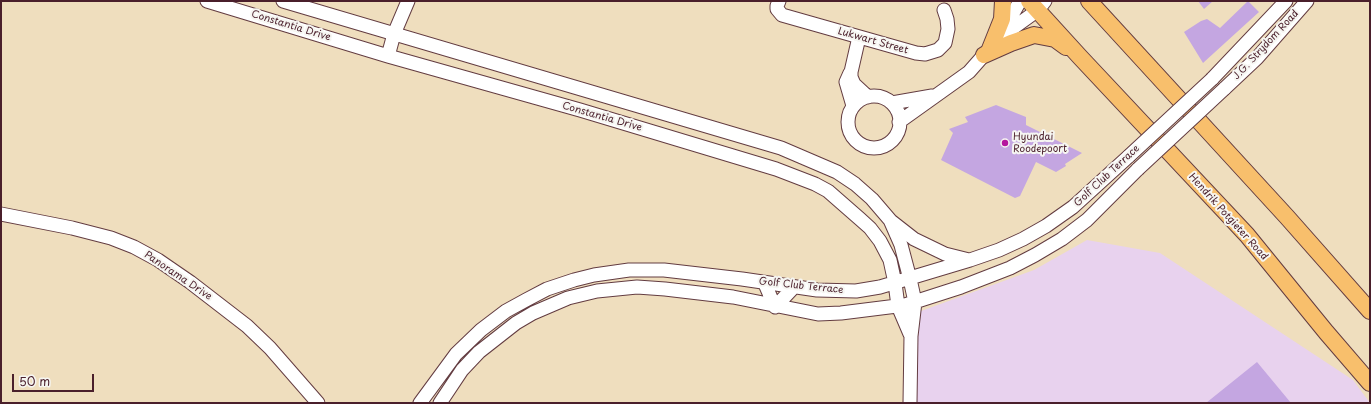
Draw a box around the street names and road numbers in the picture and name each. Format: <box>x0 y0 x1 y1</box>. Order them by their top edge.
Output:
street label: Constantia Drive <box>250 8 332 44</box>
street label: J.G. Strydom Road <box>1231 8 1301 82</box>
street label: Lukwart Street <box>836 25 910 57</box>
street label: Constantia Drive <box>561 100 643 134</box>
street label: Golf Club Terrace <box>1072 143 1142 209</box>
street label: Hendrik Potgieter Road <box>1186 171 1270 263</box>
street label: Panorama Drive <box>142 249 214 303</box>
street label: Golf Club Terrace <box>758 276 844 296</box>

